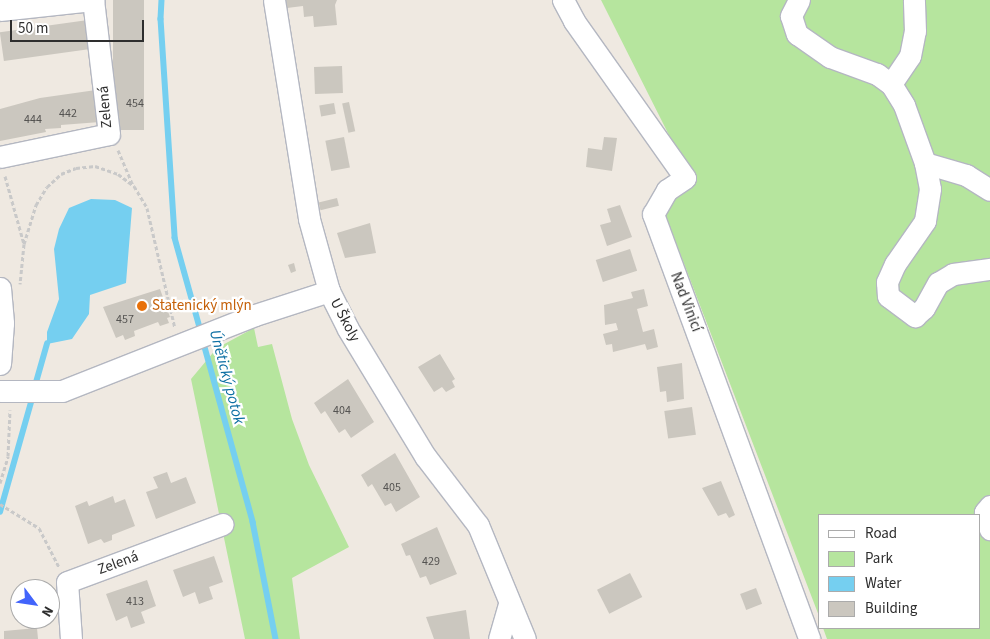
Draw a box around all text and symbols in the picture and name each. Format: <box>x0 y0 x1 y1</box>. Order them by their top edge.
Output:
scale bar <box>12 10 146 42</box>
text: 50 m <box>18 18 48 39</box>
street label: Zelená <box>94 85 116 129</box>
house number: 454 <box>126 97 144 111</box>
house number: 442 <box>59 107 77 121</box>
house number: 444 <box>24 113 42 127</box>
street label: Nad Vinicí <box>666 270 706 334</box>
street label: U Školy <box>326 295 364 345</box>
place label: Statenický mlýn <box>152 297 252 315</box>
marker: Statenický mlýn <box>136 300 148 312</box>
house number: 457 <box>116 313 134 327</box>
water label: Únětický potok <box>205 328 249 426</box>
house number: 404 <box>333 404 351 418</box>
house number: 405 <box>383 481 401 495</box>
legend <box>818 514 980 629</box>
text: Road <box>865 523 897 544</box>
street label: Zelená <box>95 547 141 579</box>
text: Park <box>865 548 893 569</box>
house number: 429 <box>422 555 440 569</box>
text: Water <box>865 573 901 594</box>
north arrow <box>10 579 60 629</box>
house number: 413 <box>126 595 144 609</box>
text: Building <box>865 598 917 619</box>
text: N <box>36 602 58 620</box>

